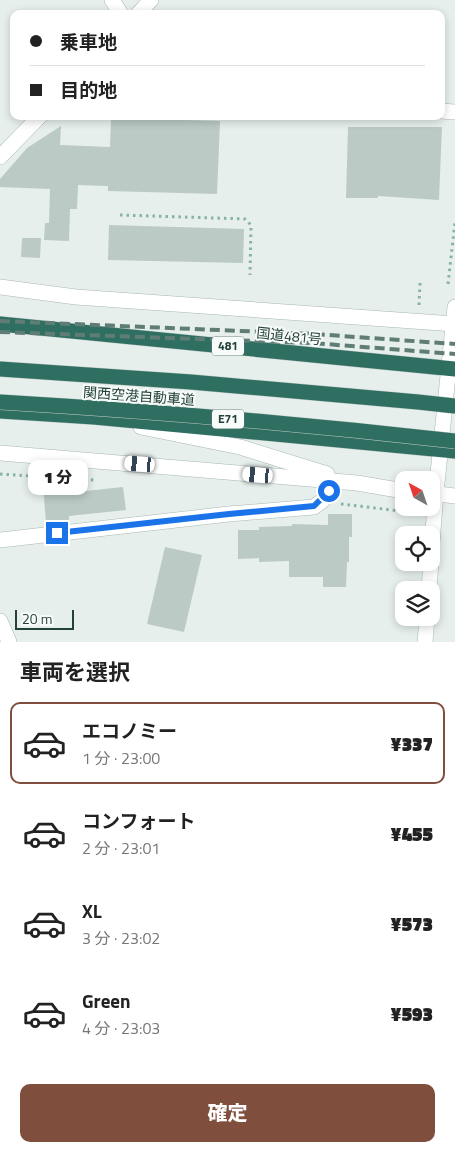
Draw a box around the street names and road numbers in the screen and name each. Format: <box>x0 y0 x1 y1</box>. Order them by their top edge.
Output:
street label: 国道481号 <box>255 322 323 349</box>
road number: 481 <box>212 336 244 356</box>
street label: 関西空港自動車道 <box>82 381 196 410</box>
road number: E71 <box>212 409 244 428</box>

